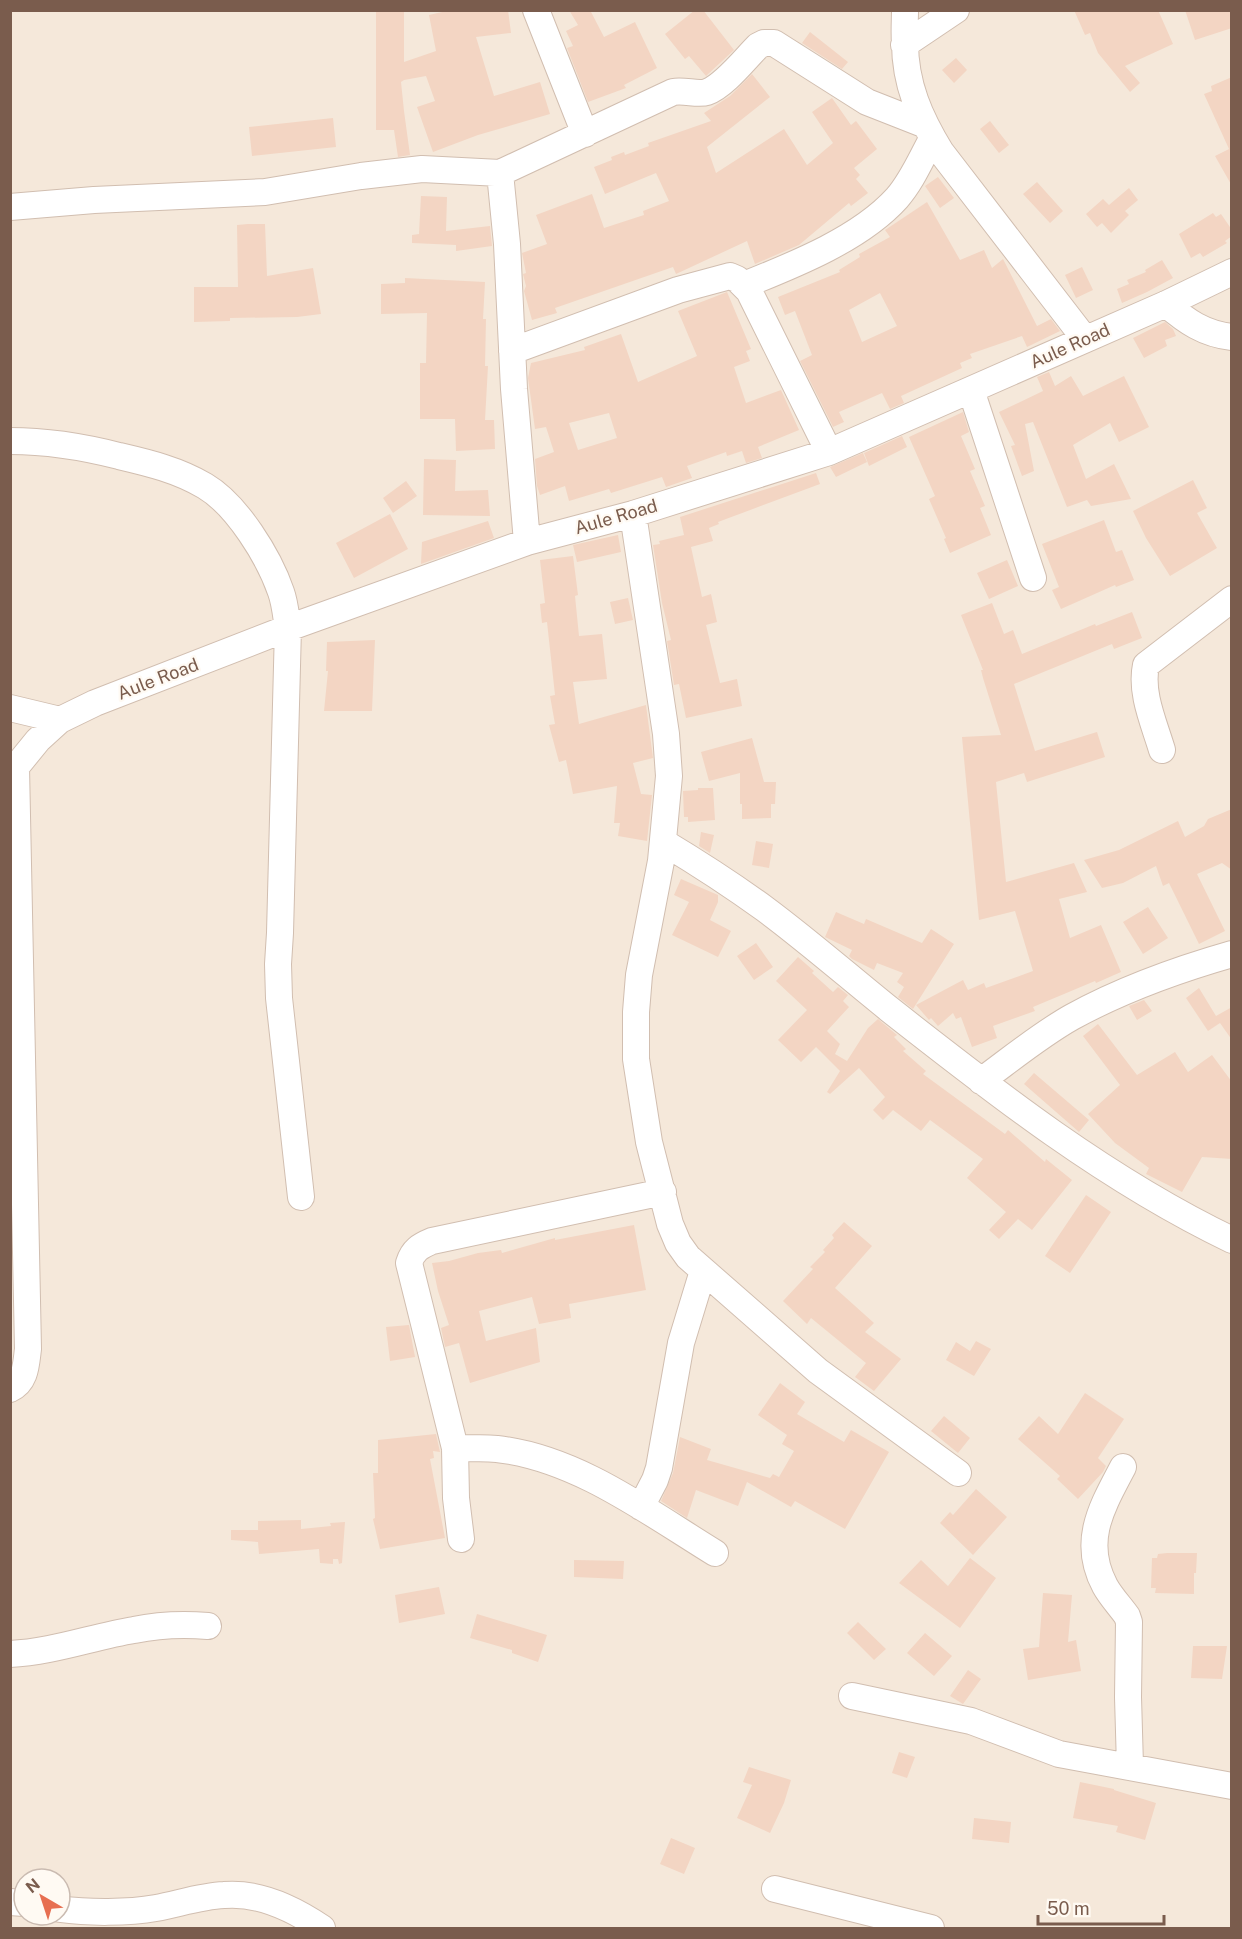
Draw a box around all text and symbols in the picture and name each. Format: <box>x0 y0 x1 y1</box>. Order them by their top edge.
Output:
street label: Aule Road <box>1027 319 1113 372</box>
street label: Aule Road <box>572 495 660 538</box>
street label: Aule Road <box>114 653 201 704</box>
north arrow <box>12 1867 72 1927</box>
text: N <box>22 1874 44 1897</box>
scale bar <box>1038 1888 1164 1926</box>
text: 50 m <box>1047 1898 1090 1919</box>

